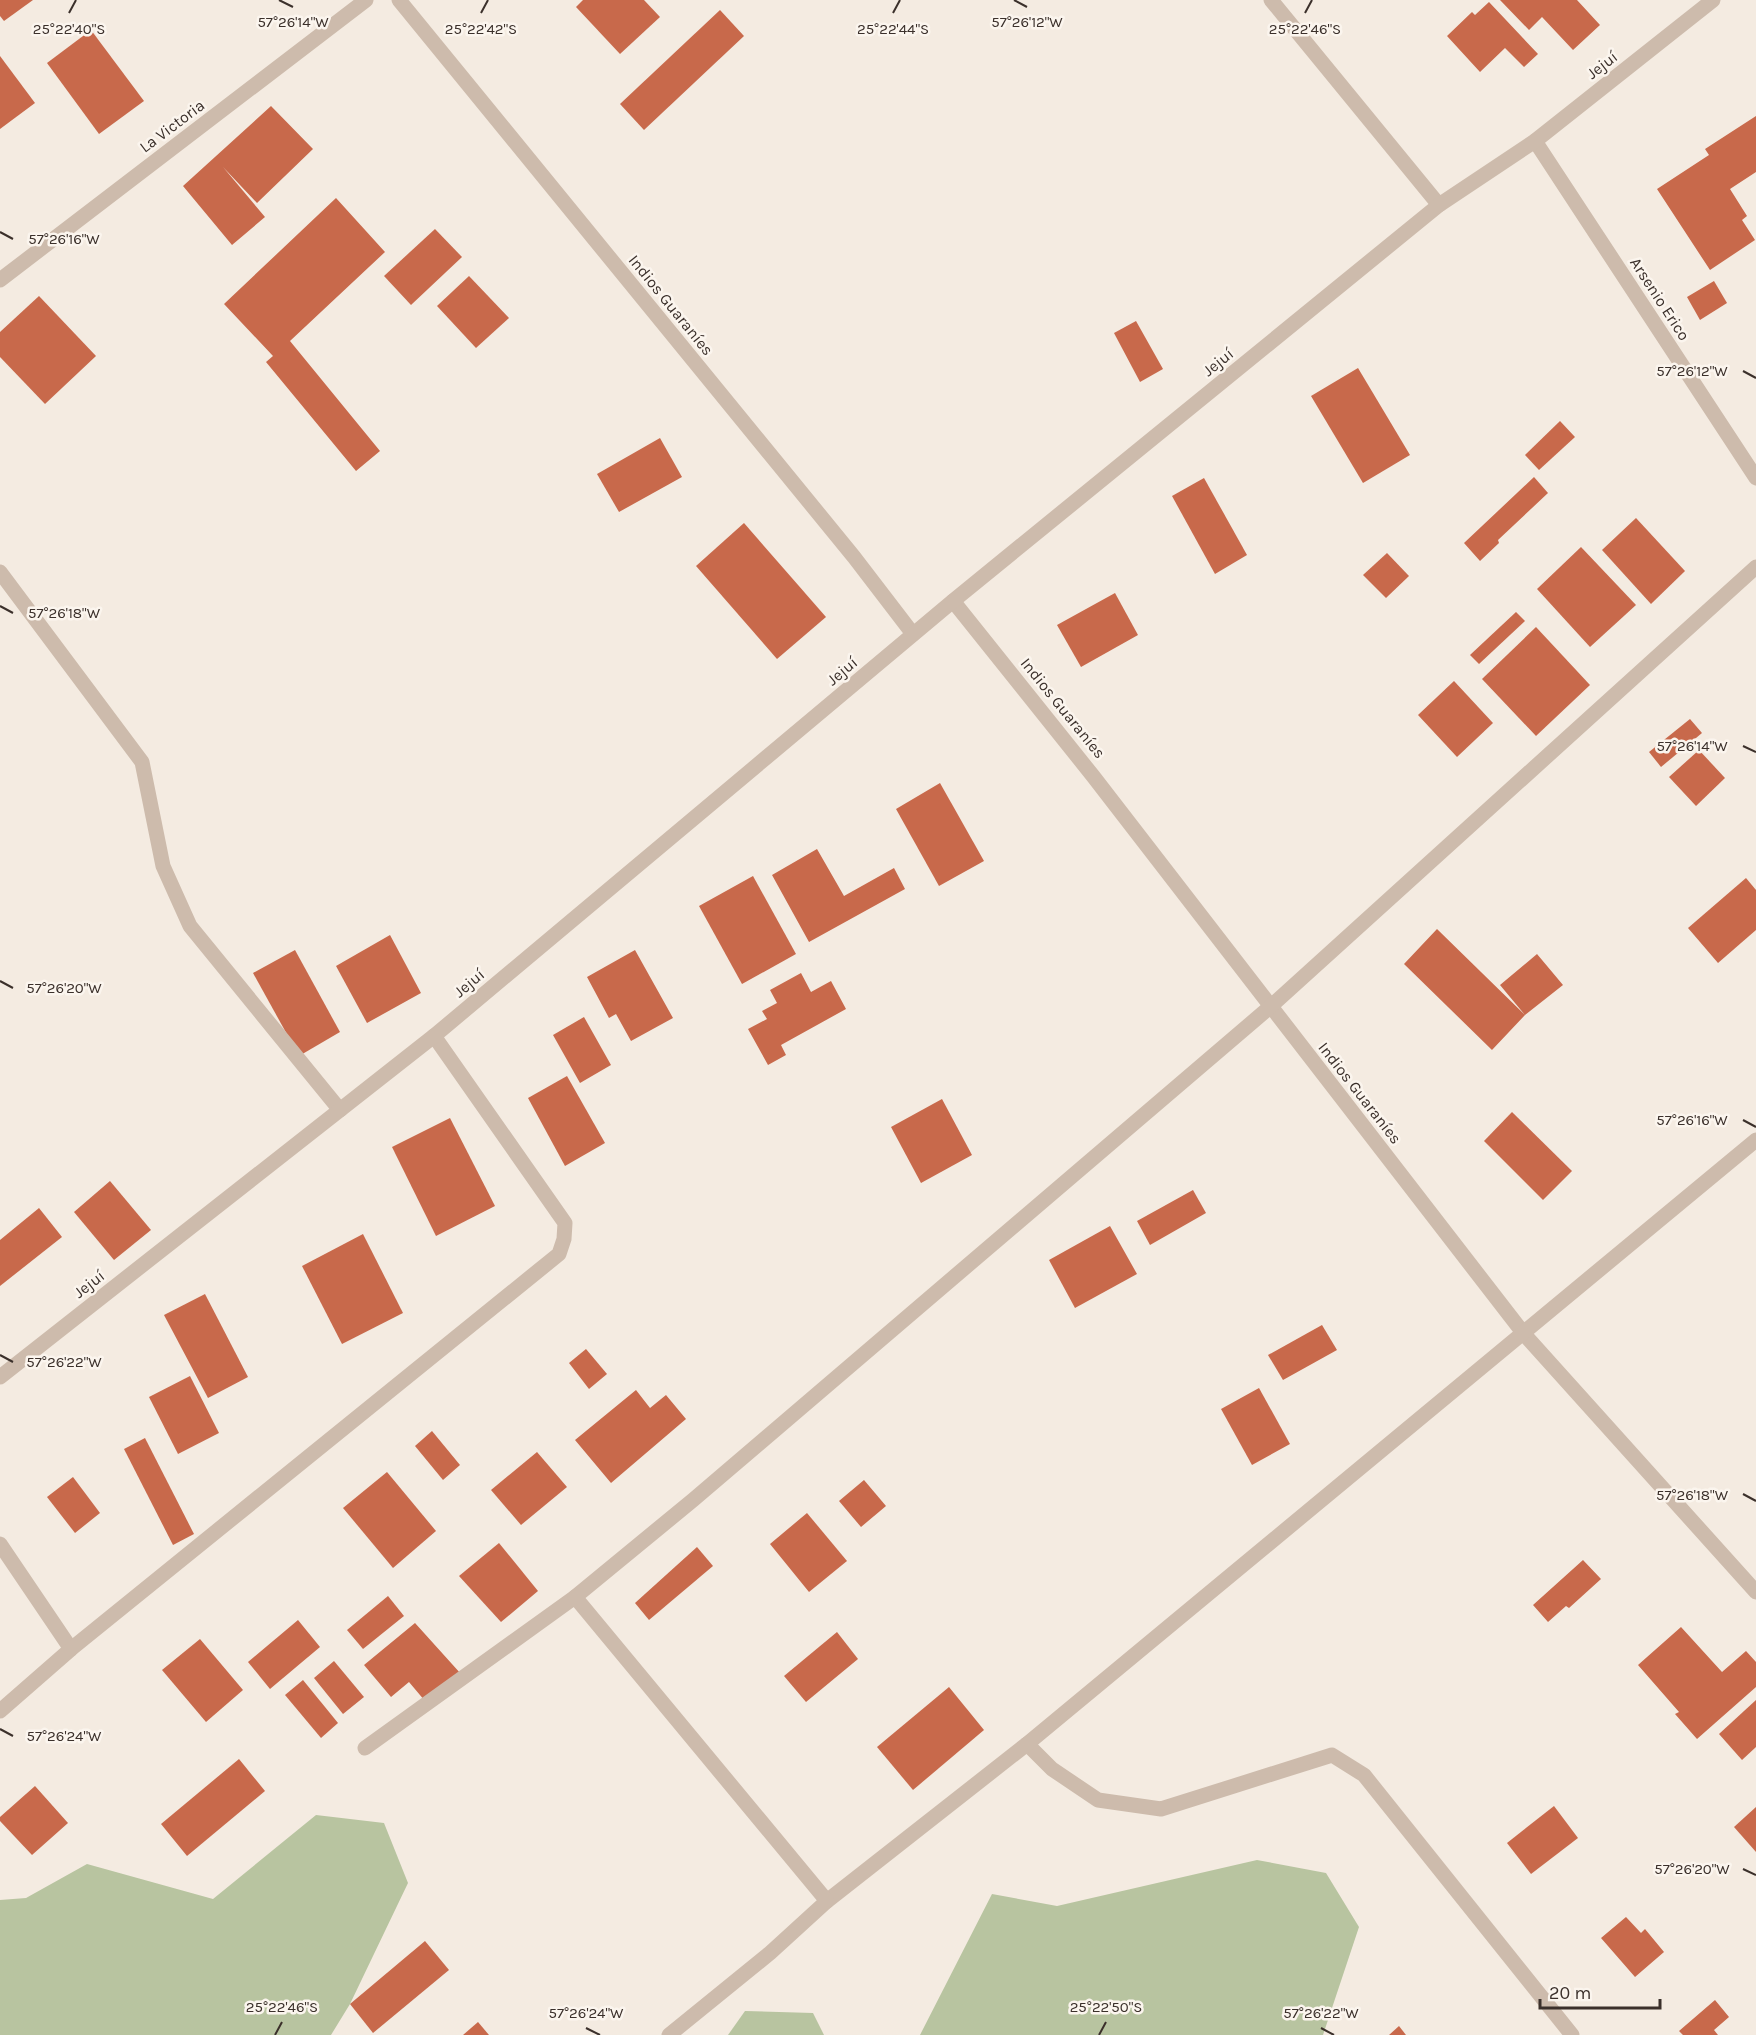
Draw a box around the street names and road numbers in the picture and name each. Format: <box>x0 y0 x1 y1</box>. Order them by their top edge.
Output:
street label: Jejuí <box>1583 47 1621 83</box>
street label: La Victoria <box>136 95 208 157</box>
street label: Indios Guaraníes <box>625 251 717 359</box>
street label: Arsenio Erico <box>1626 254 1694 344</box>
street label: Jejuí <box>1199 344 1237 380</box>
street label: Jejuí <box>823 653 861 689</box>
street label: Indios Guaraníes <box>1017 654 1109 762</box>
street label: Jejuí <box>450 965 488 1001</box>
street label: Indios Guaraníes <box>1314 1038 1406 1148</box>
street label: Jejuí <box>70 1266 108 1302</box>

